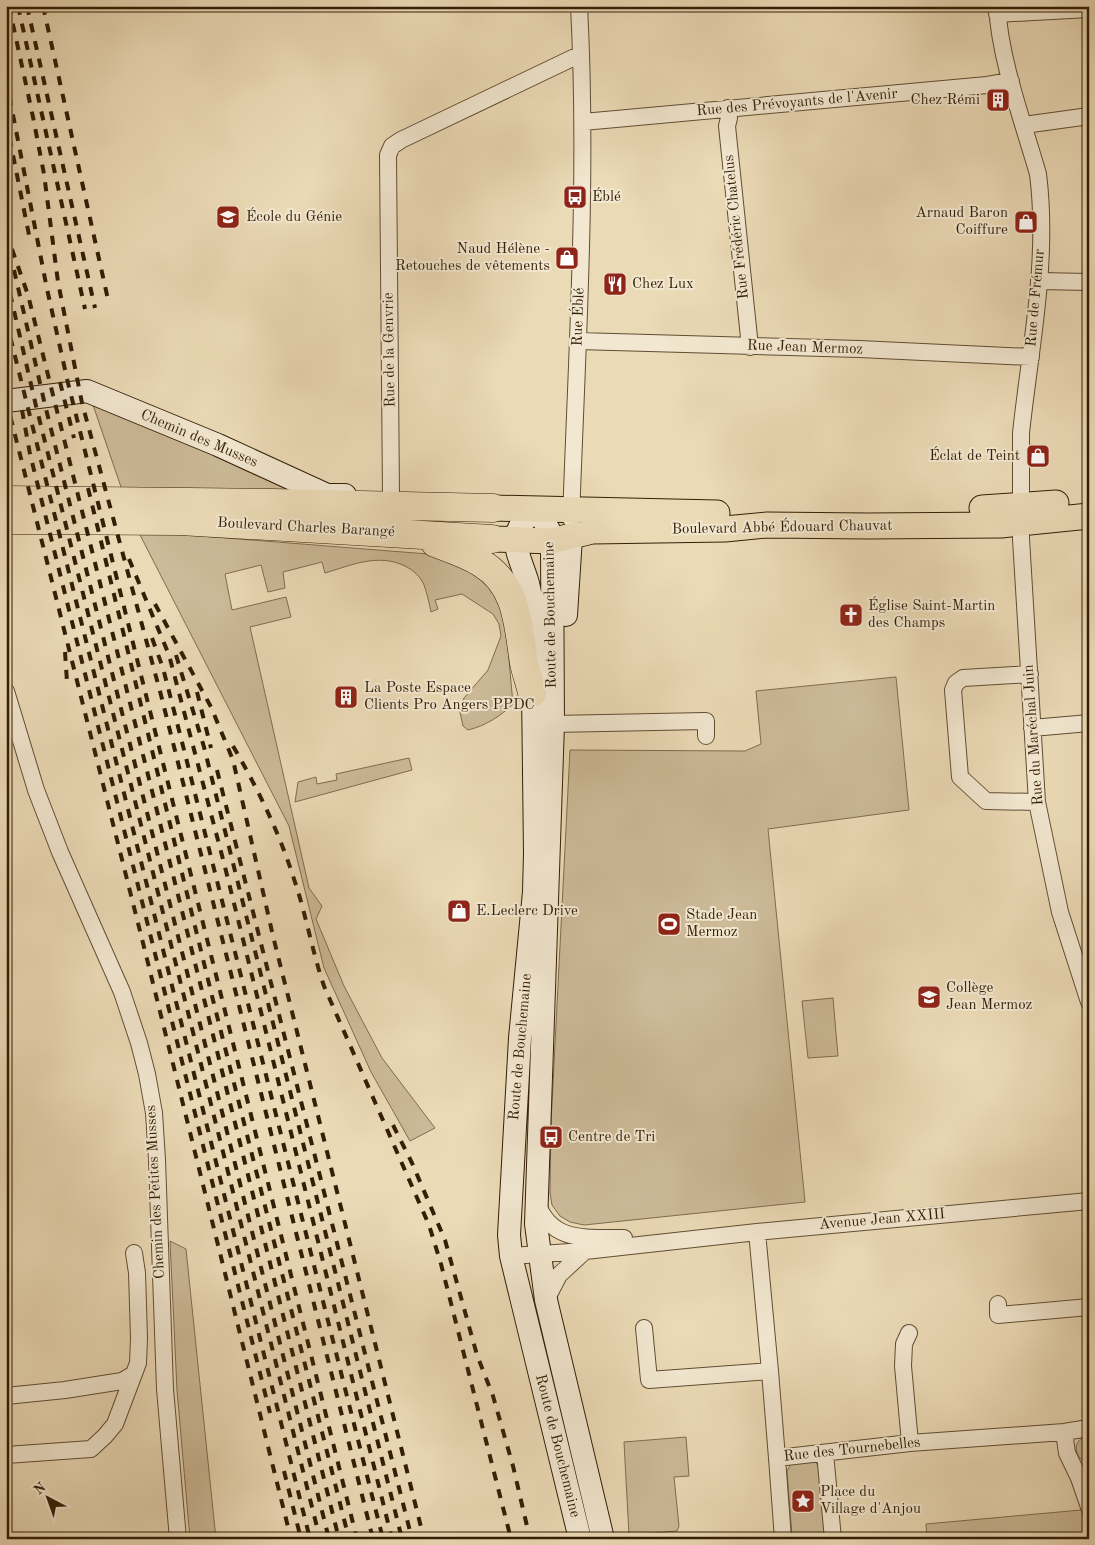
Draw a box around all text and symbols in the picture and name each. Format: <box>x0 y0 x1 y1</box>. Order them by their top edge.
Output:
street label: Rue des Prévoyants de l'Avenir <box>696 87 898 119</box>
building icon: Chez Rémi <box>985 87 1011 113</box>
place label: Chez Rémi <box>910 93 980 108</box>
street label: Rue Frédéric Chatelus <box>722 154 752 300</box>
bus stop icon: Éblé <box>562 184 588 210</box>
place label: Éblé <box>592 187 621 205</box>
school or university icon: École du Génie <box>215 204 241 230</box>
place label: Arnaud Baron Coiffure <box>915 206 1008 238</box>
place label: École du Génie <box>246 207 342 225</box>
shop icon: Arnaud Baron Coiffure <box>1013 209 1039 235</box>
place label: Naud Hélène - Retouches de vêtements <box>395 242 550 274</box>
shop icon: Naud Hélène - Retouches de vêtements <box>554 245 580 271</box>
street label: Rue de Frémur <box>1024 249 1048 347</box>
restaurant icon: Chez Lux <box>602 271 628 297</box>
place label: Chez Lux <box>632 277 694 292</box>
street label: Rue Éblé <box>567 287 588 347</box>
street label: Rue de la Genvrie <box>381 292 399 408</box>
street label: Rue Jean Mermoz <box>747 338 863 358</box>
street label: Chemin des Musses <box>138 408 260 470</box>
shop icon: Éclat de Teint <box>1025 443 1051 469</box>
place label: Éclat de Teint <box>929 446 1020 464</box>
street label: Boulevard Charles Barangé <box>217 516 395 540</box>
street label: Boulevard Abbé Édouard Chauvat <box>671 516 892 537</box>
street label: Route de Bouchemaine <box>542 541 560 689</box>
place label: Église Saint-Martin des Champs <box>868 596 995 631</box>
church icon: Église Saint-Martin des Champs <box>838 602 864 628</box>
street label: Rue du Maréchal Juin <box>1022 664 1046 806</box>
place label: La Poste Espace Clients Pro Angers PPDC <box>364 681 535 713</box>
building icon: La Poste Espace Clients Pro Angers PPDC <box>333 684 359 710</box>
shop icon: E.Leclerc Drive <box>446 898 472 924</box>
place label: E.Leclerc Drive <box>476 904 578 919</box>
place label: Stade Jean Mermoz <box>686 908 757 940</box>
sports icon: Stade Jean Mermoz <box>656 911 682 937</box>
street label: Route de Bouchemaine <box>507 973 535 1121</box>
place label: Collège Jean Mermoz <box>946 981 1032 1013</box>
school or university icon: Collège Jean Mermoz <box>916 984 942 1010</box>
street label: Chemin des Petites Musses <box>144 1105 168 1279</box>
bus stop icon: Centre de Tri <box>538 1124 564 1150</box>
place label: Centre de Tri <box>568 1130 655 1145</box>
street label: Avenue Jean XXIII <box>818 1207 946 1233</box>
street label: Route de Bouchemaine <box>532 1373 582 1519</box>
street label: Rue des Tournebelles <box>783 1435 921 1465</box>
north arrow <box>22 1472 72 1522</box>
text: N <box>31 1480 49 1498</box>
place label: Place du Village d'Anjou <box>820 1485 921 1517</box>
place icon: Place du Village d'Anjou <box>790 1488 816 1514</box>

